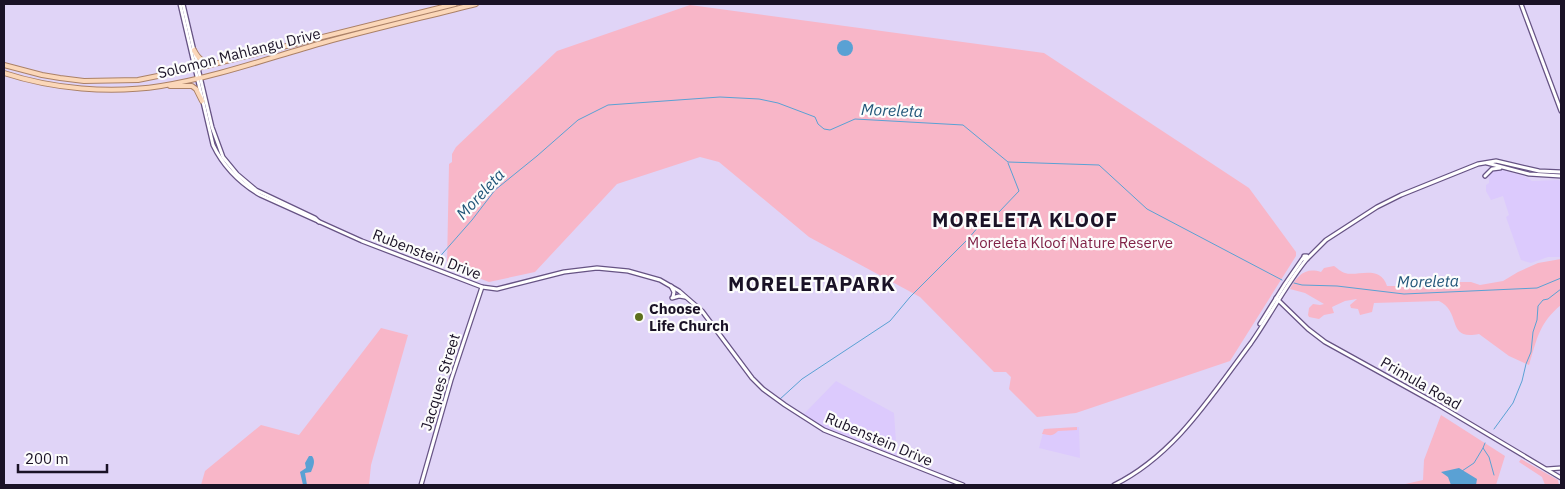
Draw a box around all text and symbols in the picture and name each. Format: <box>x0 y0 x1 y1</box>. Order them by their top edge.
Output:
street label: Solomon Mahlangu Drive <box>156 24 322 82</box>
water label: Moreleta <box>861 99 923 121</box>
water label: Moreleta <box>452 164 508 224</box>
district label: MORELETA KLOOF <box>932 206 1118 233</box>
street label: Rubenstein Drive <box>370 225 484 283</box>
park label: Moreleta Kloof Nature Reserve <box>967 233 1173 252</box>
district label: MORELETAPARK <box>728 270 896 297</box>
water label: Moreleta <box>1397 270 1459 292</box>
place label: Choose Life Church <box>649 299 729 335</box>
marker: Choose Life Church <box>633 311 645 323</box>
street label: Jacques Street <box>416 331 464 433</box>
street label: Primula Road <box>1377 352 1465 414</box>
street label: Rubenstein Drive <box>822 408 936 470</box>
scale bar <box>18 442 106 474</box>
text: 200 m <box>25 449 69 468</box>

